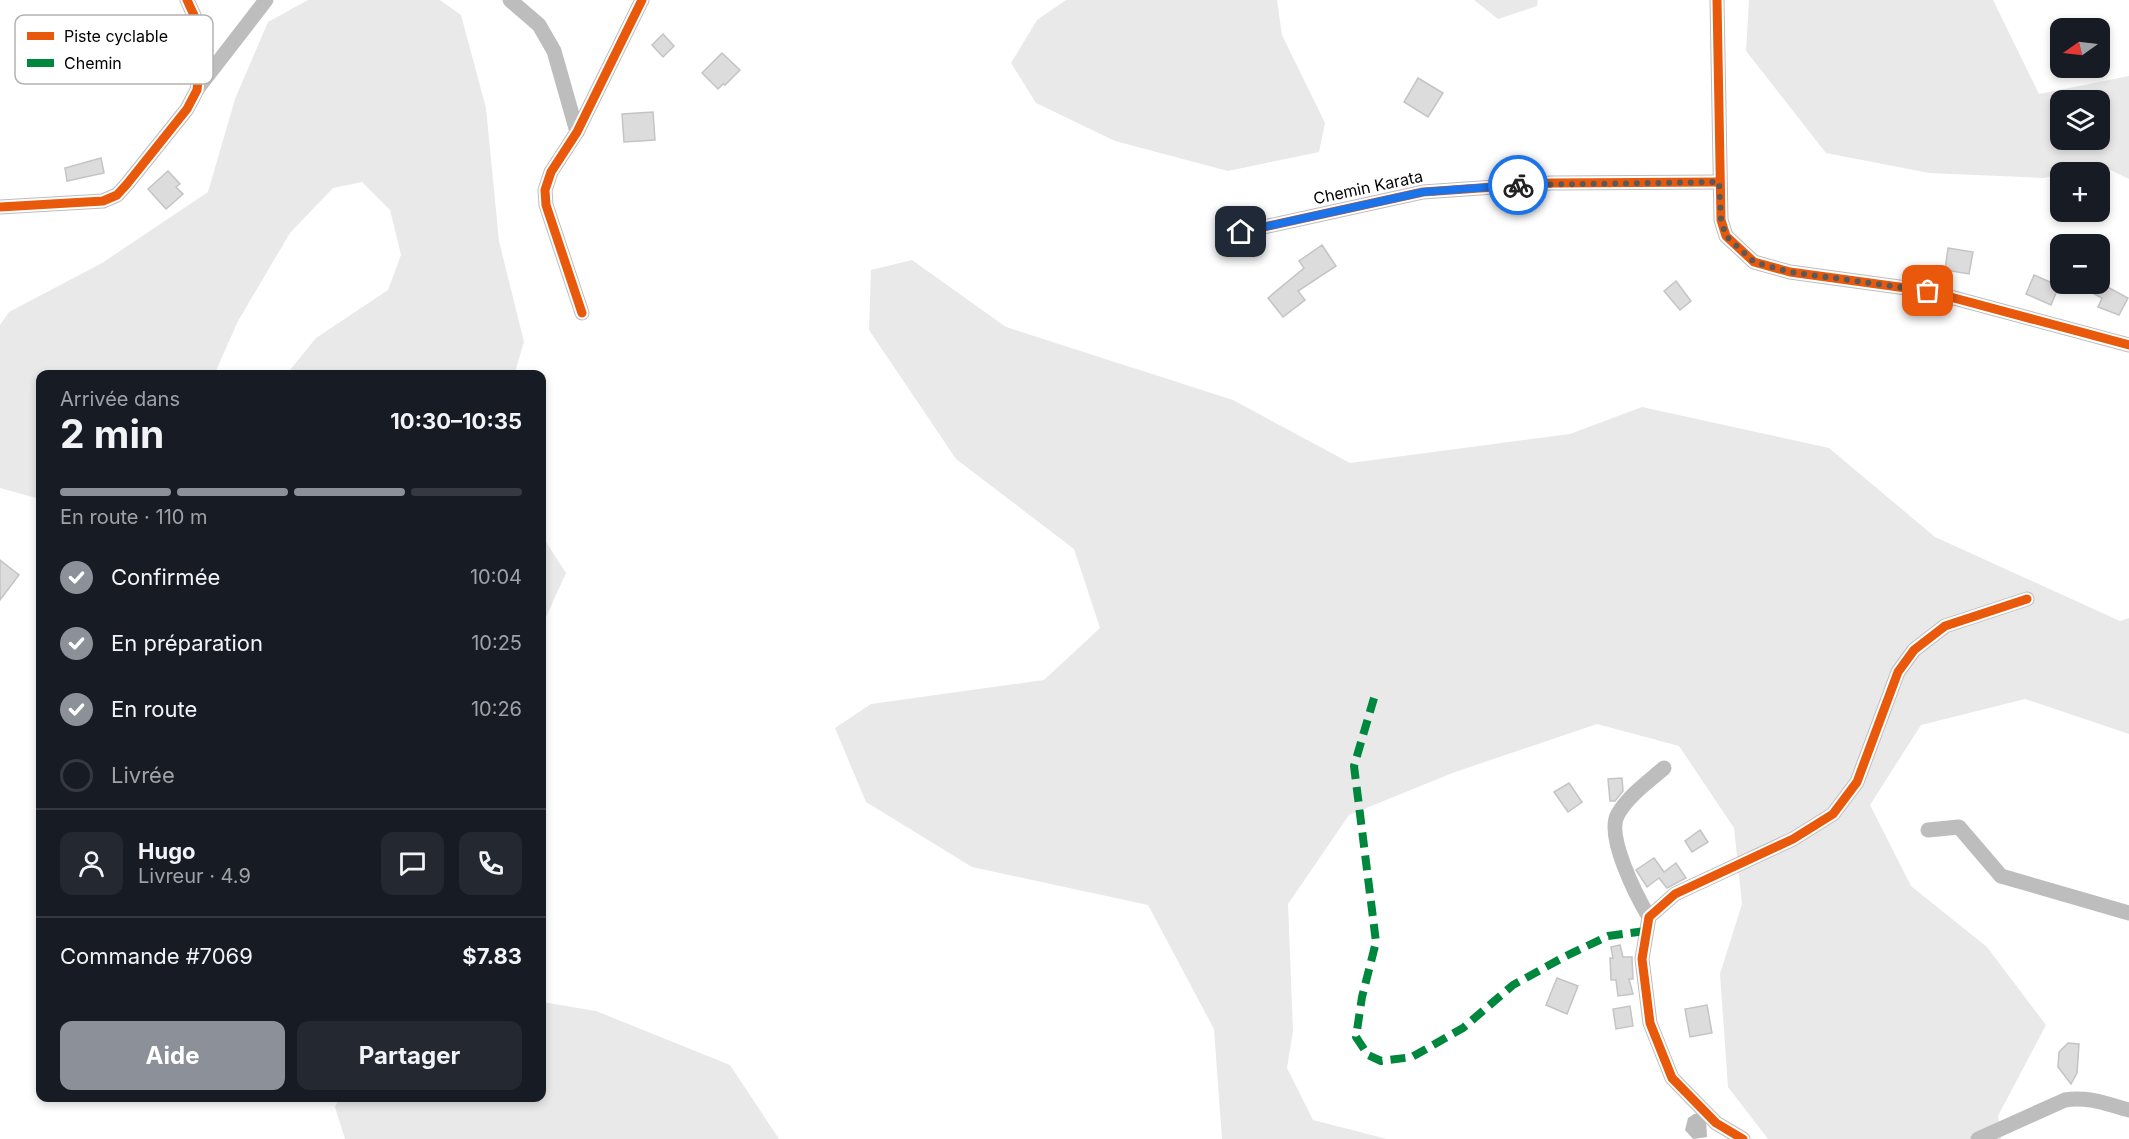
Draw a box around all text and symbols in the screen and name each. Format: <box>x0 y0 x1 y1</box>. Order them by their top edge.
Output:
legend <box>15 15 213 84</box>
north arrow <box>2050 18 2110 78</box>
map controls <box>2050 18 2110 294</box>
text: Piste cyclable <box>64 26 168 46</box>
text: Chemin <box>64 53 122 73</box>
button: layers <box>2050 90 2110 150</box>
courier <box>1488 155 1548 215</box>
button: + <box>2050 162 2110 222</box>
street label: Chemin Karata <box>1311 166 1425 208</box>
icon: bike <box>1502 169 1535 202</box>
pin <box>1215 206 1266 257</box>
icon: home <box>1224 215 1257 248</box>
button: − <box>2050 234 2110 294</box>
pin <box>1902 265 1953 316</box>
icon: bag <box>1911 274 1944 307</box>
text: Arrivée dans <box>60 387 180 411</box>
text: 10:30–10:35 <box>390 408 522 434</box>
text: 2 min <box>60 410 164 457</box>
text: En route · 110 m <box>60 505 208 529</box>
icon: check <box>60 561 93 594</box>
text: Confirmée <box>111 564 220 590</box>
text: 10:04 <box>470 565 522 589</box>
icon: check <box>60 627 93 660</box>
text: En préparation <box>111 630 263 656</box>
text: 10:25 <box>471 631 522 655</box>
icon: check <box>60 693 93 726</box>
text: En route <box>111 696 197 722</box>
text: 10:26 <box>471 697 522 721</box>
text: Livrée <box>111 762 175 788</box>
button: person <box>60 832 123 895</box>
button: chat <box>381 832 444 895</box>
button: phone <box>459 832 522 895</box>
text: Hugo <box>138 838 196 864</box>
text: Livreur · 4.9 <box>138 864 251 888</box>
text: Commande #7069 <box>60 943 253 969</box>
text: $7.83 <box>462 943 522 969</box>
button: Aide <box>60 1021 285 1090</box>
button: Partager <box>297 1021 522 1090</box>

